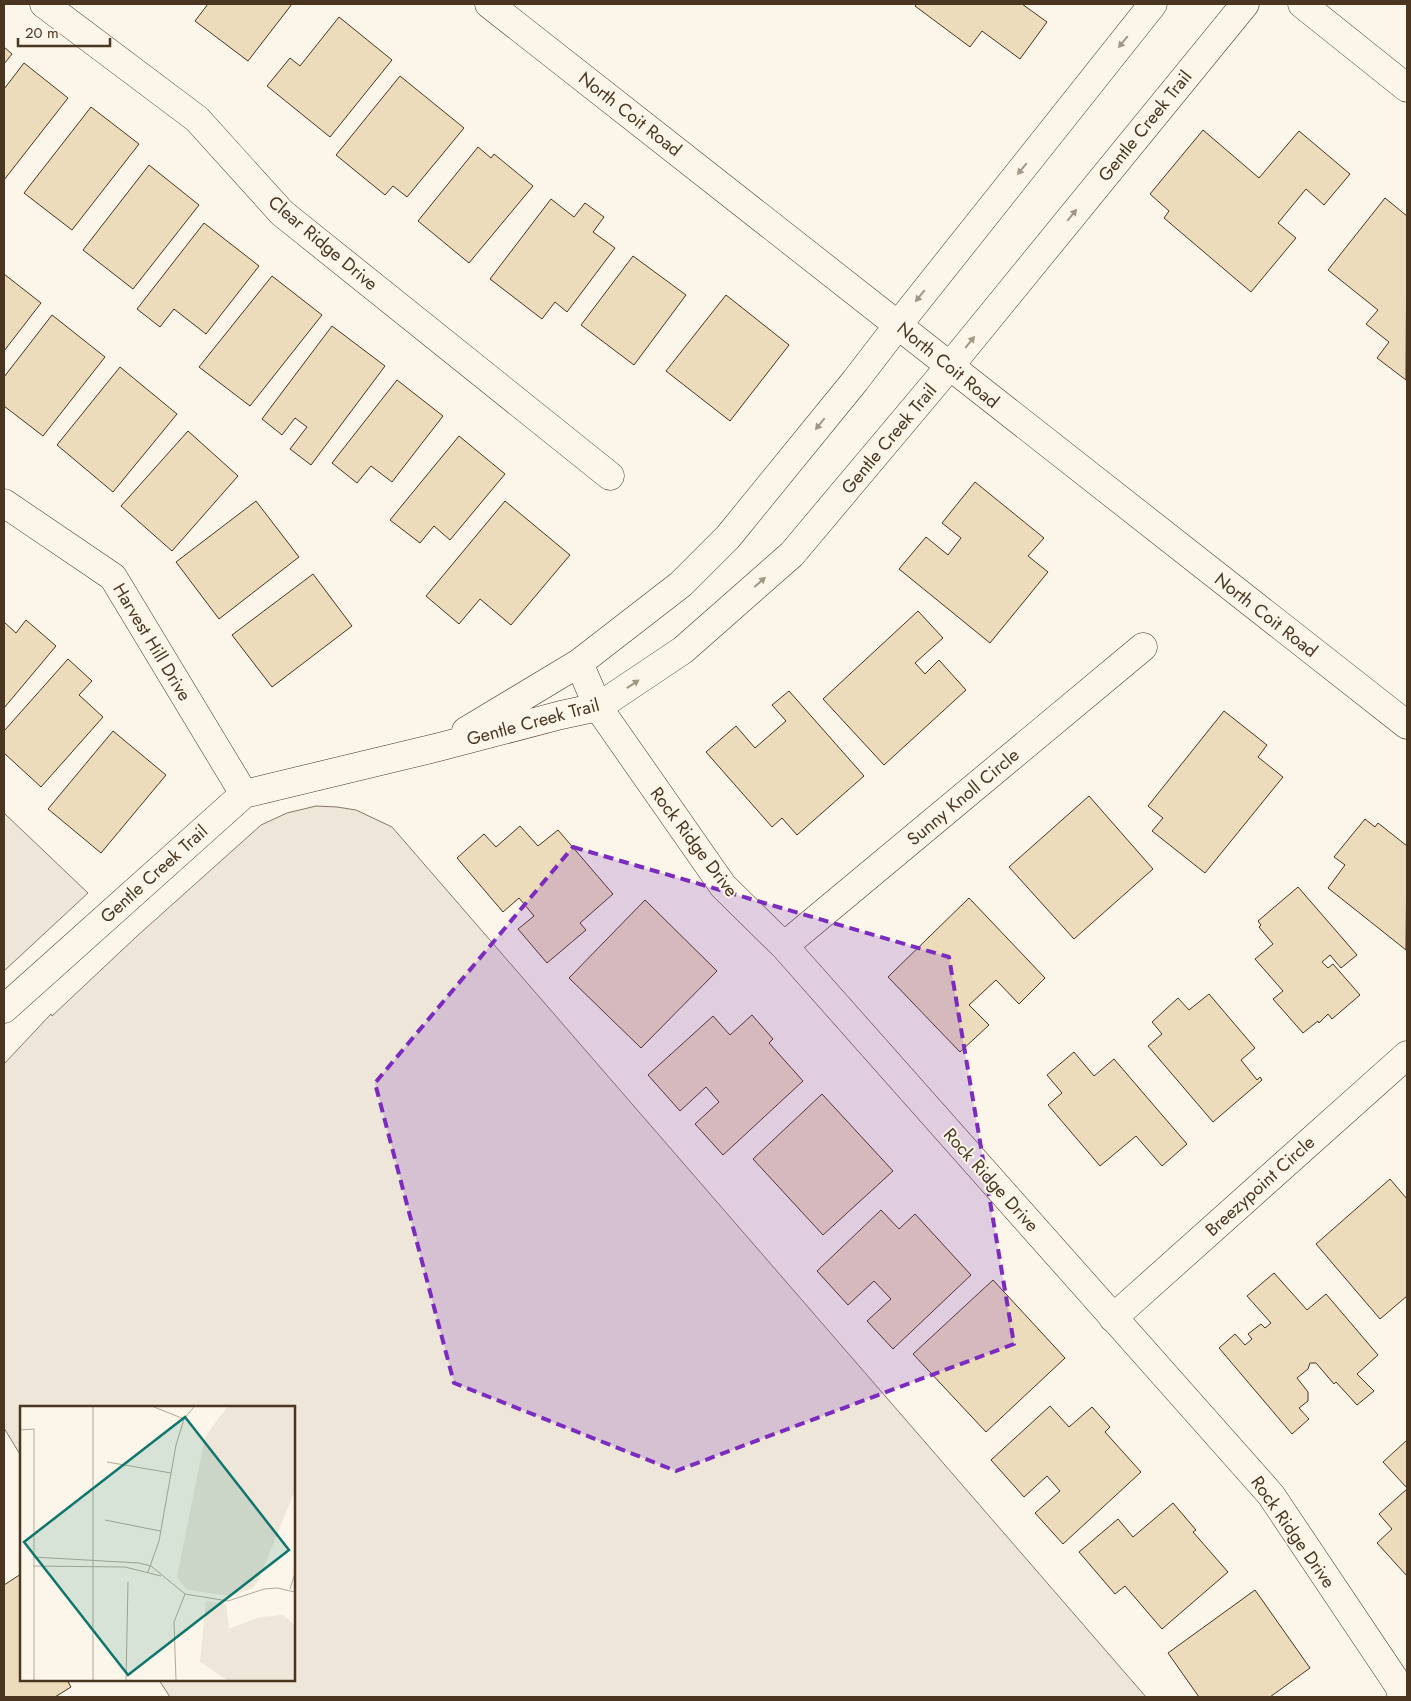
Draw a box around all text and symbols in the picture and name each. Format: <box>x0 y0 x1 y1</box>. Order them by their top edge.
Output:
scale bar <box>18 15 110 47</box>
text: 20 m <box>25 22 59 44</box>
one-way arrow <box>1117 35 1128 48</box>
street label: North Coit Road <box>573 65 687 163</box>
street label: Gentle Creek Trail <box>1092 65 1198 187</box>
one-way arrow <box>1016 162 1027 175</box>
street label: Clear Ridge Drive <box>263 189 383 297</box>
one-way arrow <box>1067 209 1078 222</box>
one-way arrow <box>915 289 926 302</box>
street label: North Coit Road <box>891 316 1005 414</box>
one-way arrow <box>964 336 976 348</box>
street label: Gentle Creek Trail <box>835 378 943 500</box>
one-way arrow <box>815 418 826 430</box>
street label: North Coit Road <box>1209 566 1323 664</box>
one-way arrow <box>753 577 766 588</box>
street label: Harvest Hill Drive <box>107 578 197 706</box>
one-way arrow <box>626 679 640 688</box>
street label: Gentle Creek Trail <box>464 692 602 752</box>
street label: Sunny Knoll Circle <box>901 742 1025 852</box>
street label: Rock Ridge Drive <box>644 782 744 902</box>
street label: Gentle Creek Trail <box>95 819 213 929</box>
street label: Rock Ridge Drive <box>937 1122 1045 1238</box>
street label: Breezypoint Circle <box>1199 1130 1321 1242</box>
inset map <box>20 1406 295 1681</box>
street label: Rock Ridge Drive <box>1245 1471 1341 1593</box>

